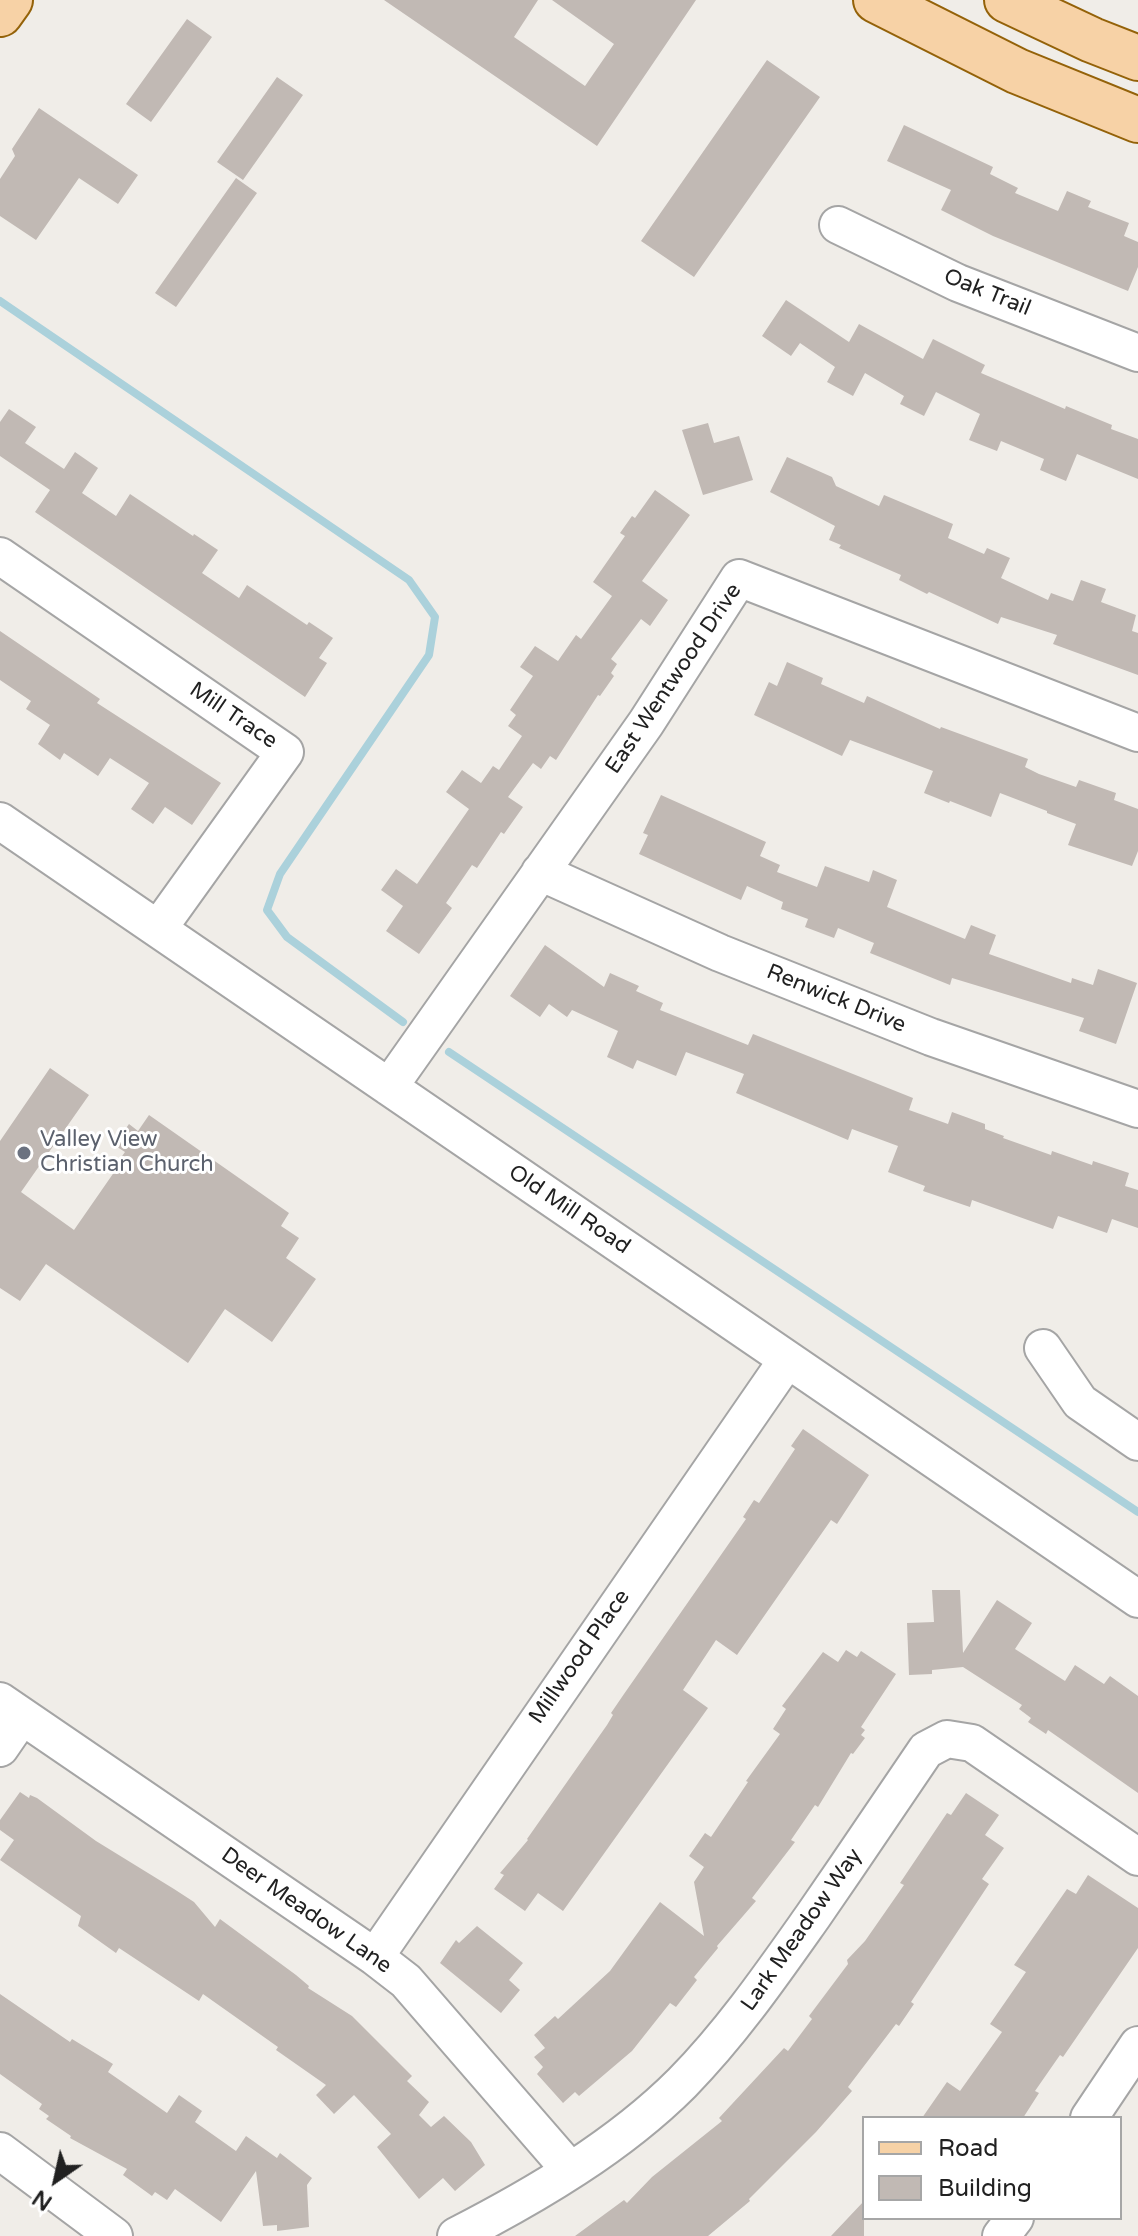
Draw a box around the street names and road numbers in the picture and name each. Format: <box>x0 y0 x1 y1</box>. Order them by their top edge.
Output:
street label: Oak Trail <box>940 264 1034 322</box>
street label: East Wentwood Drive <box>600 579 748 779</box>
street label: Mill Trace <box>184 677 282 755</box>
street label: Renwick Drive <box>763 959 909 1039</box>
street label: Old Mill Road <box>503 1160 635 1260</box>
street label: Millwood Place <box>524 1585 636 1729</box>
street label: Deer Meadow Lane <box>216 1842 396 1980</box>
street label: Lark Meadow Way <box>736 1844 868 2016</box>

